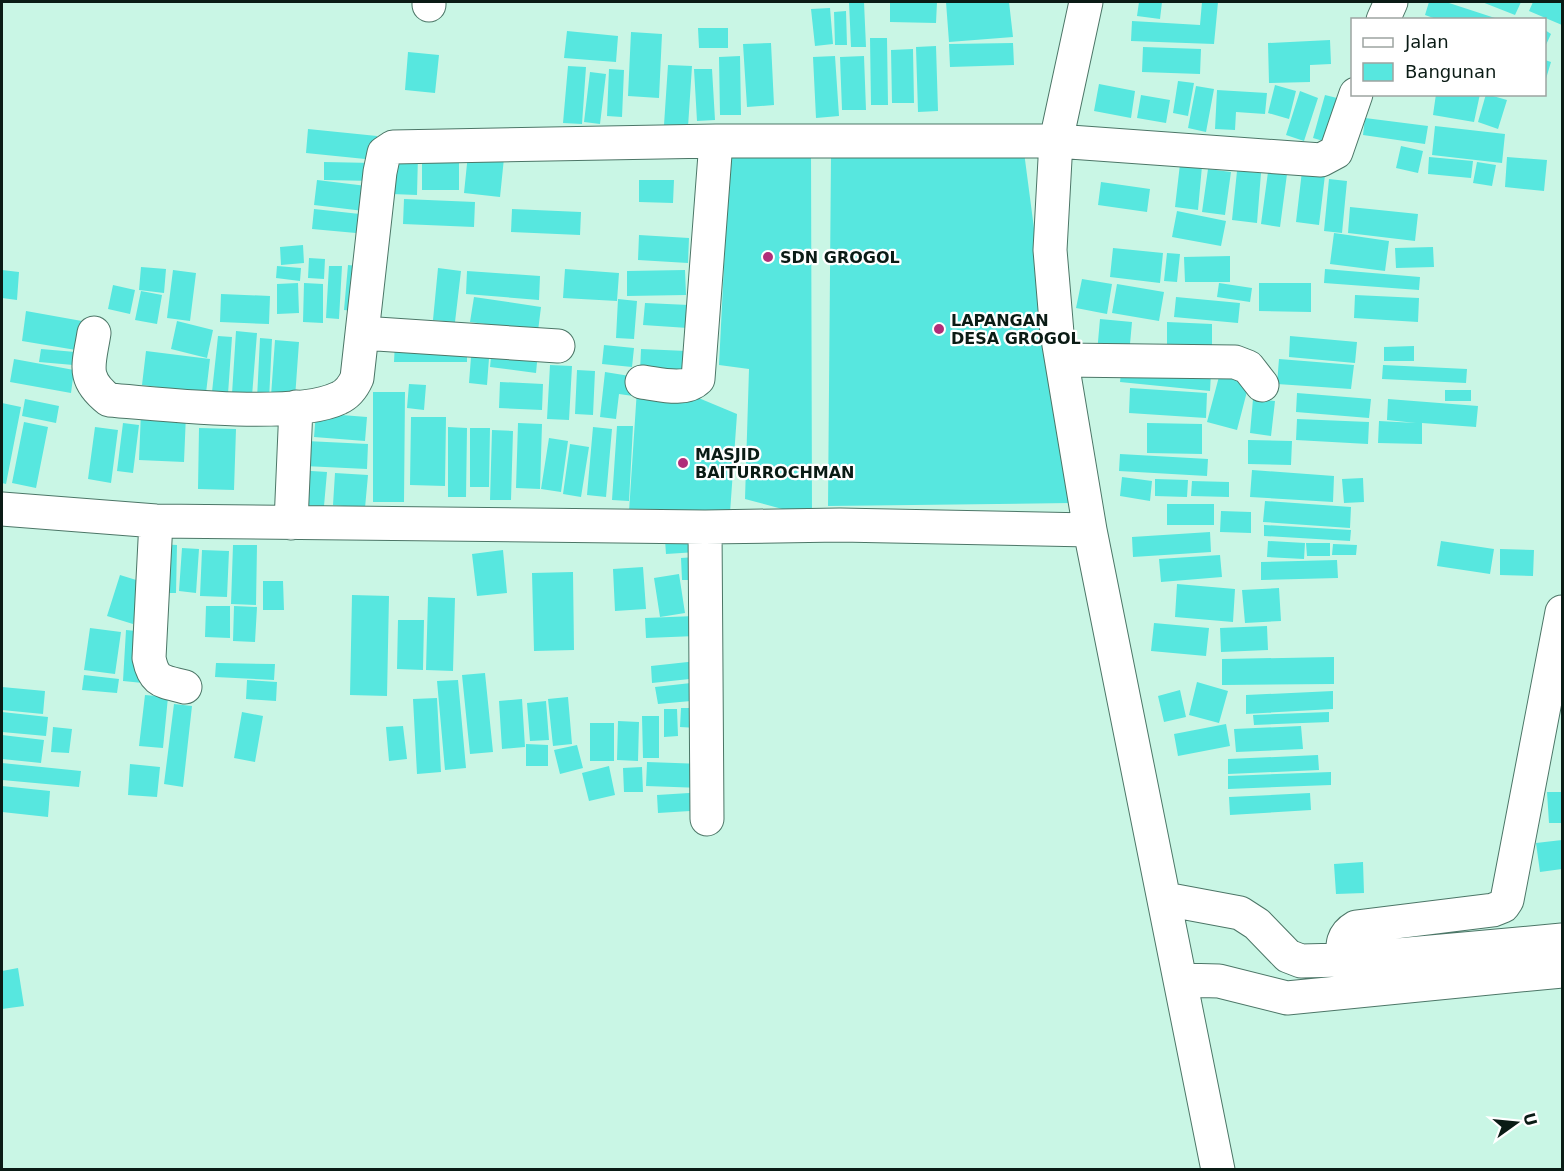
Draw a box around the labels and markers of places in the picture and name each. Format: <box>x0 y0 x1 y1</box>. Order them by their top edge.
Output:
place label: SDN GROGOL <box>780 248 900 267</box>
marker: SDN GROGOL <box>761 250 775 264</box>
place label: LAPANGAN DESA GROGOL <box>951 311 1081 348</box>
marker: LAPANGAN DESA GROGOL <box>932 322 946 336</box>
place label: MASJID BAITURROCHMAN <box>695 445 855 482</box>
marker: MASJID BAITURROCHMAN <box>676 456 690 470</box>

